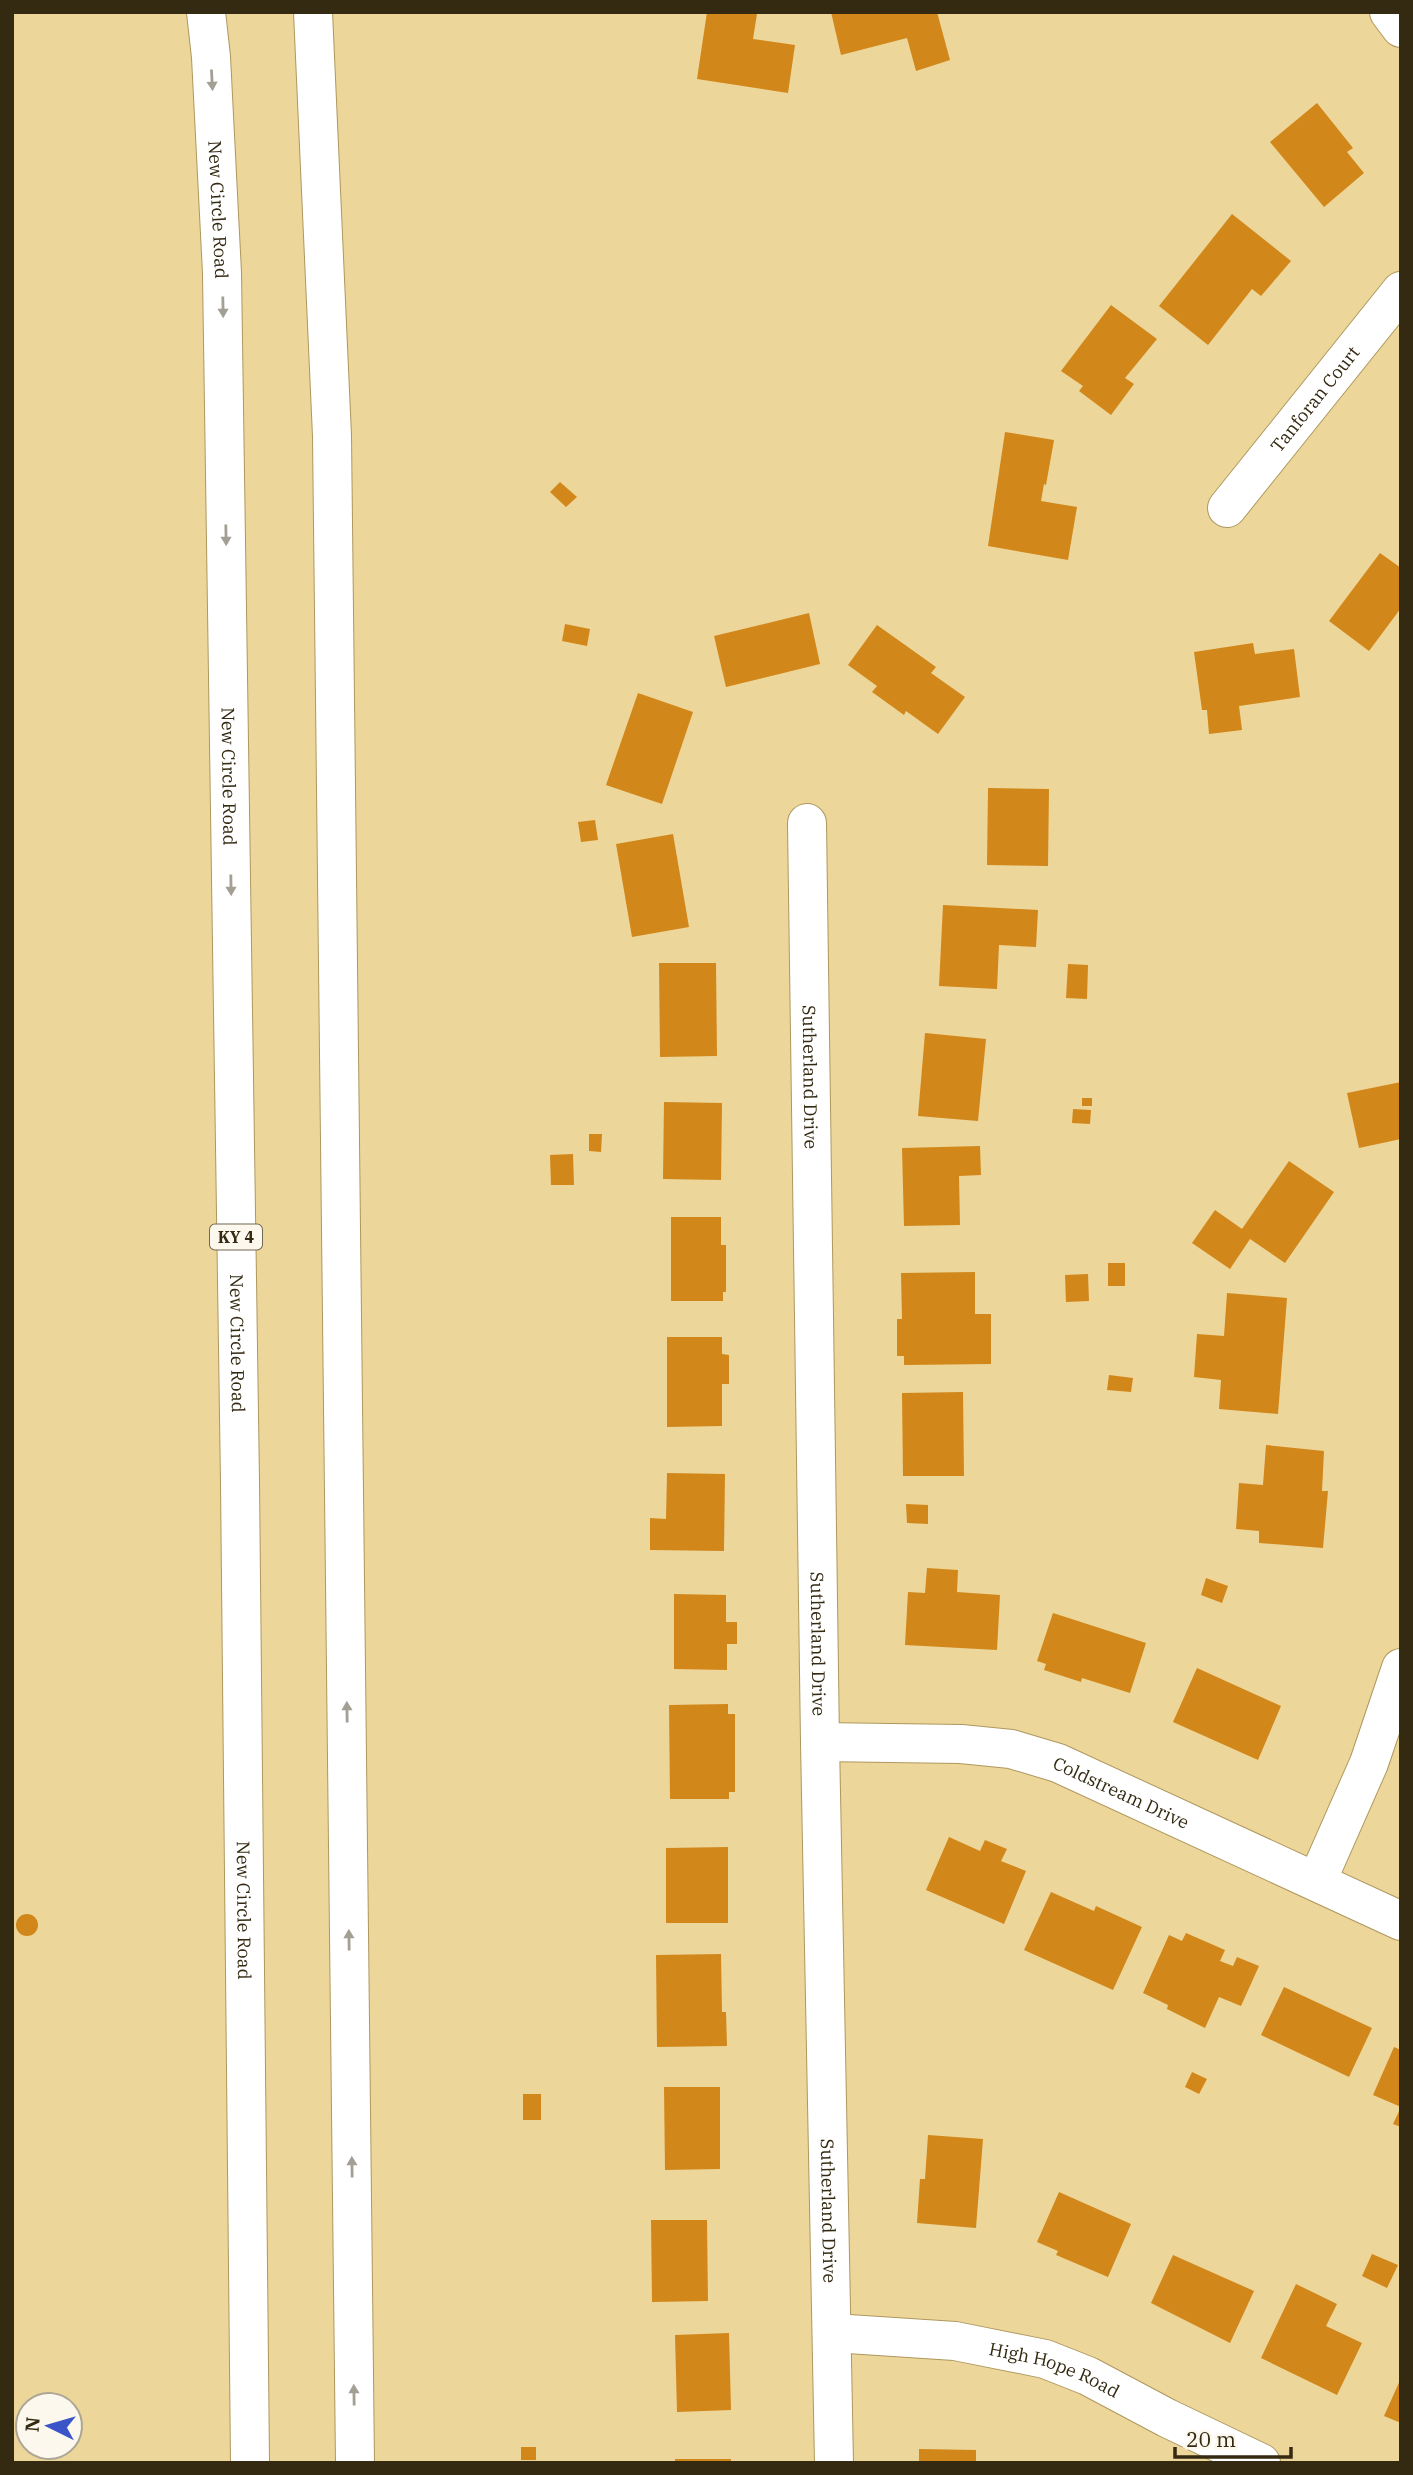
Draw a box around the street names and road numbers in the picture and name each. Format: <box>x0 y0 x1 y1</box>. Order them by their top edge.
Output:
street label: New Circle Road <box>204 140 234 279</box>
street label: Tanforan Court <box>1265 341 1364 456</box>
street label: New Circle Road <box>217 707 242 846</box>
street label: Sutherland Drive <box>798 1005 823 1149</box>
road number: KY 4 <box>210 1224 262 1250</box>
street label: New Circle Road <box>225 1274 250 1413</box>
street label: Sutherland Drive <box>806 1572 831 1716</box>
street label: Coldstream Drive <box>1049 1751 1193 1833</box>
street label: New Circle Road <box>232 1841 257 1980</box>
street label: Sutherland Drive <box>816 2138 842 2283</box>
street label: High Hope Road <box>987 2337 1124 2402</box>

